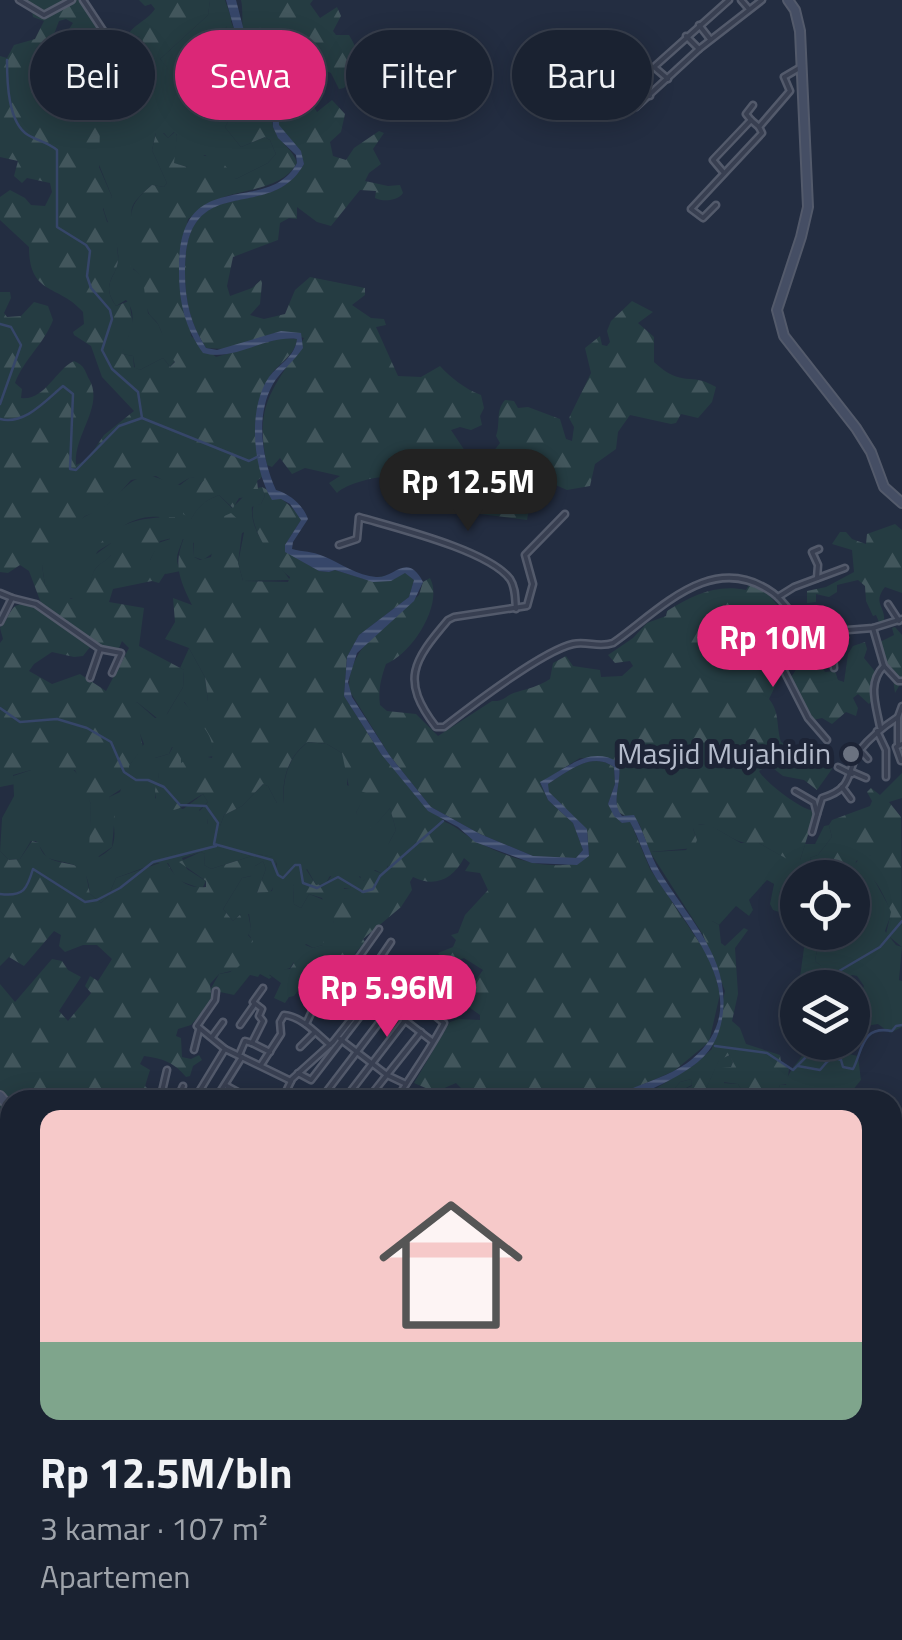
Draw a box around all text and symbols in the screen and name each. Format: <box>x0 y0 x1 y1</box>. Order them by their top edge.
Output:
chip: Beli <box>30 30 155 120</box>
chip: Sewa <box>175 30 326 120</box>
chip: Filter <box>346 30 492 120</box>
chip: Baru <box>512 30 652 120</box>
pin: Rp 12.5M <box>365 449 571 534</box>
text: Rp 12.5M <box>401 457 535 505</box>
pin: Rp 10M <box>692 605 854 690</box>
text: Rp 10M <box>719 613 827 661</box>
place label: Masjid Mujahidin <box>617 730 831 776</box>
marker: Masjid Mujahidin <box>840 743 862 765</box>
map controls <box>780 860 870 1060</box>
button: locate <box>780 860 870 950</box>
pin: Rp 5.96M <box>284 955 490 1040</box>
text: Rp 5.96M <box>320 963 454 1011</box>
button: layers <box>780 970 870 1060</box>
icon: home <box>361 1175 541 1355</box>
text: Rp 12.5M/bln <box>40 1440 292 1504</box>
text: 3 kamar · 107 m² <box>40 1504 268 1552</box>
text: Apartemen <box>40 1552 191 1600</box>

